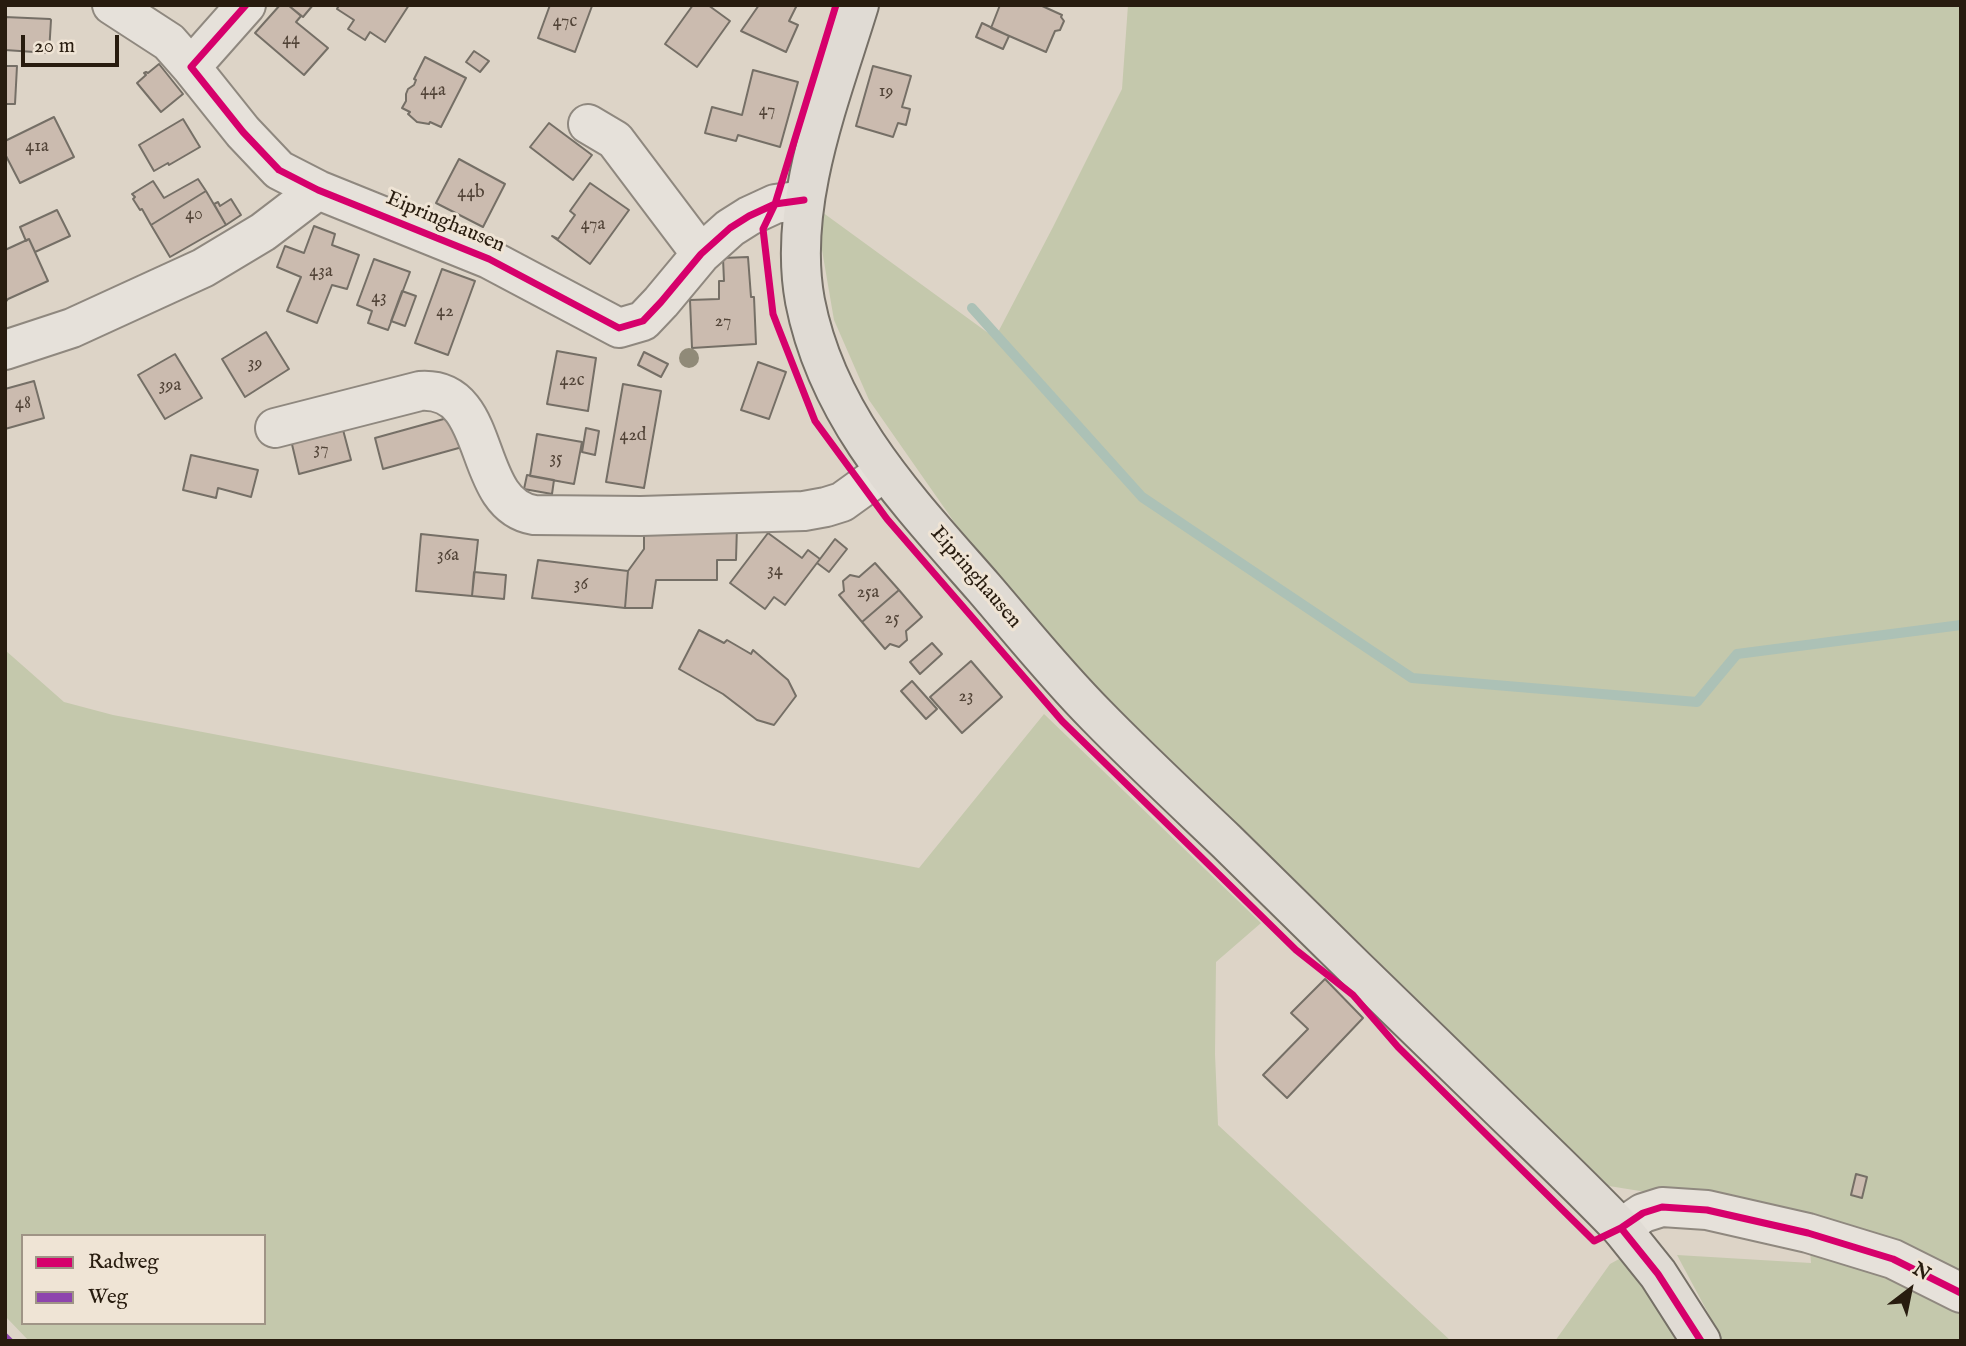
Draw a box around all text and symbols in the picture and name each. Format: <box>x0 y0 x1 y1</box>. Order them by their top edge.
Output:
house number: 47c <box>553 11 577 33</box>
scale bar <box>24 21 122 65</box>
house number: 44 <box>282 29 300 51</box>
text: 20 m <box>34 33 75 60</box>
house number: 44a <box>420 80 446 102</box>
house number: 19 <box>879 81 893 103</box>
house number: 47 <box>759 100 775 122</box>
house number: 41a <box>25 136 49 158</box>
house number: 44b <box>457 182 485 204</box>
street label: Eipringhausen <box>382 187 508 259</box>
house number: 40 <box>185 204 203 226</box>
house number: 47a <box>581 214 605 236</box>
house number: 43a <box>309 261 333 283</box>
house number: 43 <box>371 287 387 309</box>
house number: 42 <box>436 301 454 323</box>
house number: 27 <box>715 311 731 333</box>
house number: 39 <box>248 353 262 375</box>
house number: 42c <box>560 370 584 392</box>
house number: 39a <box>159 375 181 397</box>
house number: 48 <box>15 393 31 415</box>
house number: 42d <box>620 425 646 447</box>
house number: 37 <box>313 439 329 461</box>
house number: 35 <box>549 448 563 470</box>
street label: Eipringhausen <box>924 522 1026 634</box>
house number: 36a <box>437 545 459 567</box>
house number: 34 <box>767 560 783 582</box>
house number: 36 <box>574 574 588 596</box>
house number: 25a <box>857 582 879 604</box>
house number: 25 <box>885 608 899 630</box>
house number: 23 <box>958 686 974 708</box>
legend <box>21 1234 266 1325</box>
text: Radweg <box>88 1249 159 1276</box>
north arrow <box>1875 1255 1945 1325</box>
text: N <box>1908 1258 1934 1287</box>
text: Weg <box>88 1284 128 1311</box>

